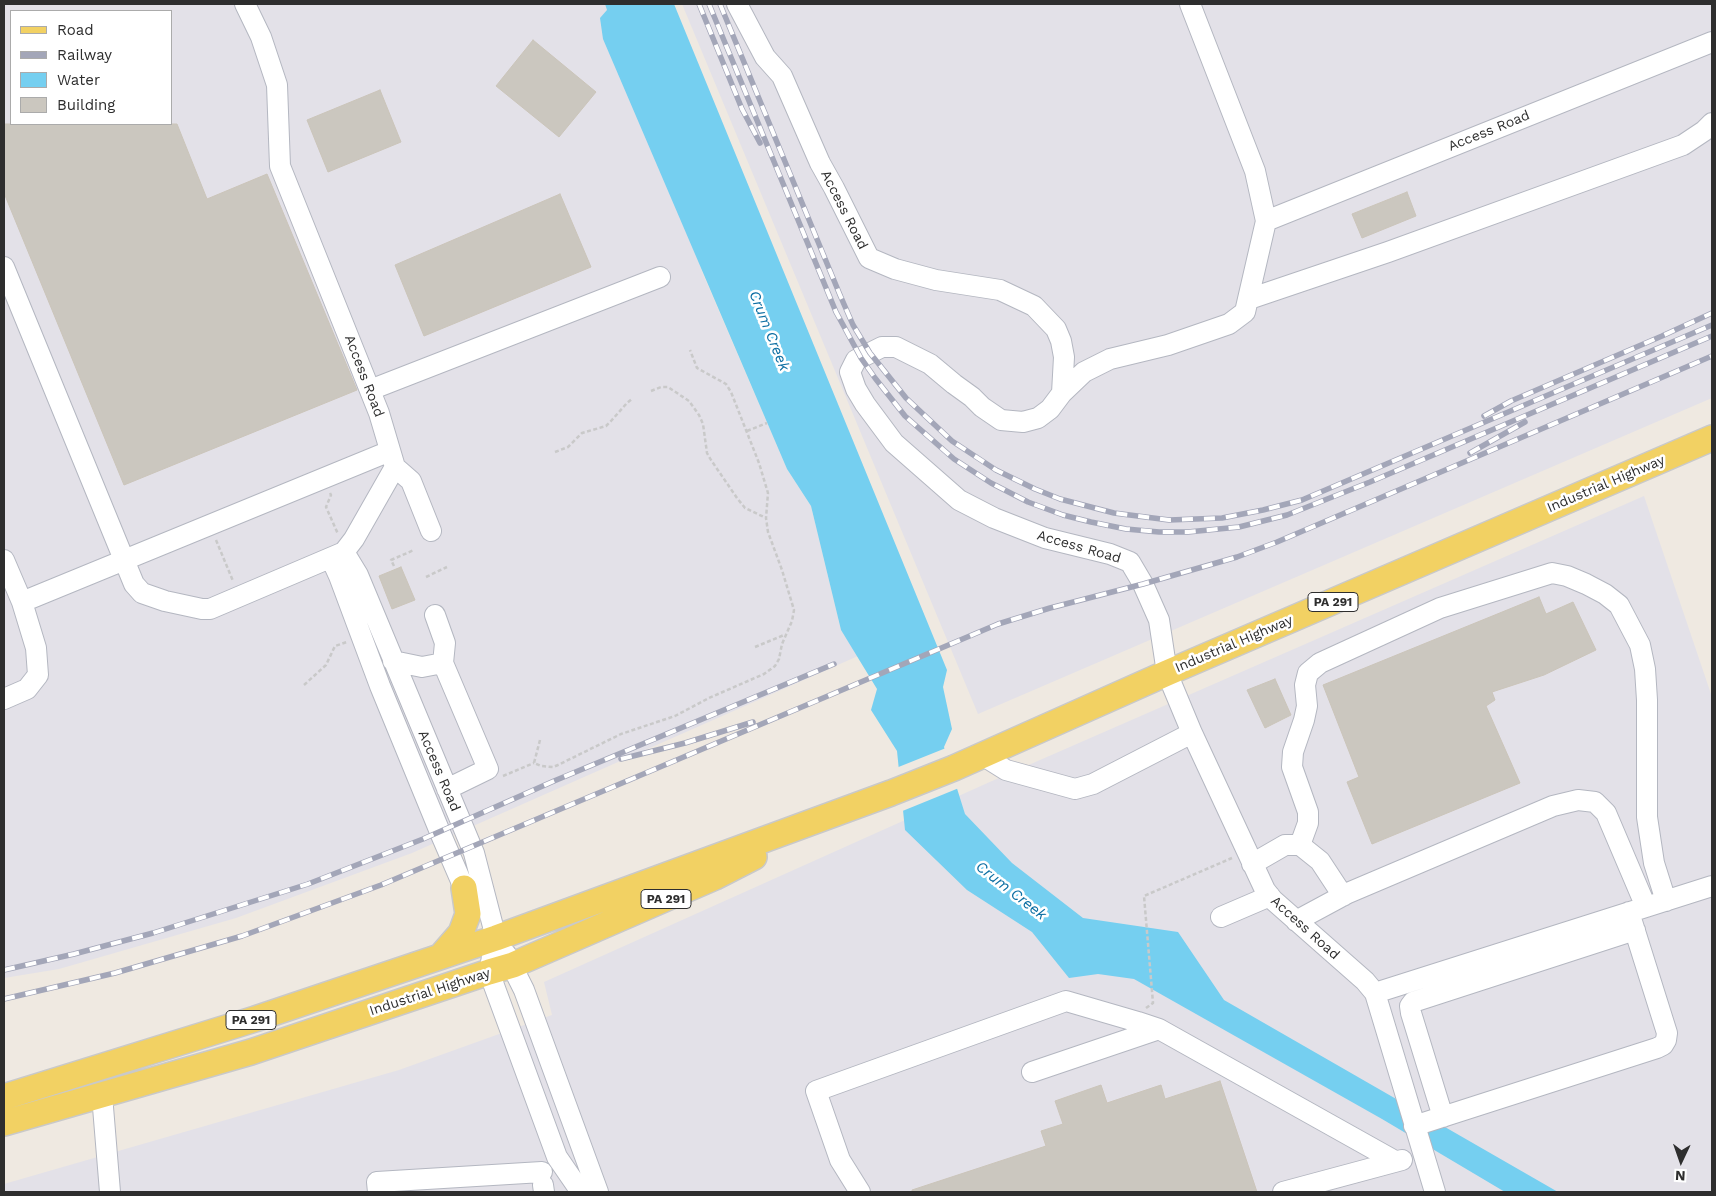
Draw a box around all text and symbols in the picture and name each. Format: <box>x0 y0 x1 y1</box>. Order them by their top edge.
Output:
legend <box>10 10 172 125</box>
text: Road <box>57 21 94 39</box>
text: Railway <box>57 46 112 64</box>
text: Water <box>57 71 100 89</box>
text: Building <box>57 96 115 114</box>
street label: Access Road <box>1446 107 1532 155</box>
street label: Access Road <box>817 168 871 252</box>
water label: Crum Creek <box>745 288 793 374</box>
street label: Access Road <box>341 333 387 419</box>
street label: Industrial Highway <box>1545 452 1667 516</box>
street label: Access Road <box>1035 527 1123 567</box>
road number: PA 291 <box>1308 592 1358 612</box>
street label: Industrial Highway <box>1173 612 1295 676</box>
street label: Access Road <box>414 728 464 814</box>
water label: Crum Creek <box>972 858 1050 924</box>
road number: PA 291 <box>641 890 691 909</box>
street label: Access Road <box>1267 893 1343 963</box>
street label: Industrial Highway <box>367 965 493 1019</box>
road number: PA 291 <box>226 1010 276 1030</box>
north arrow <box>1656 1136 1706 1186</box>
text: N <box>1675 1168 1686 1184</box>

